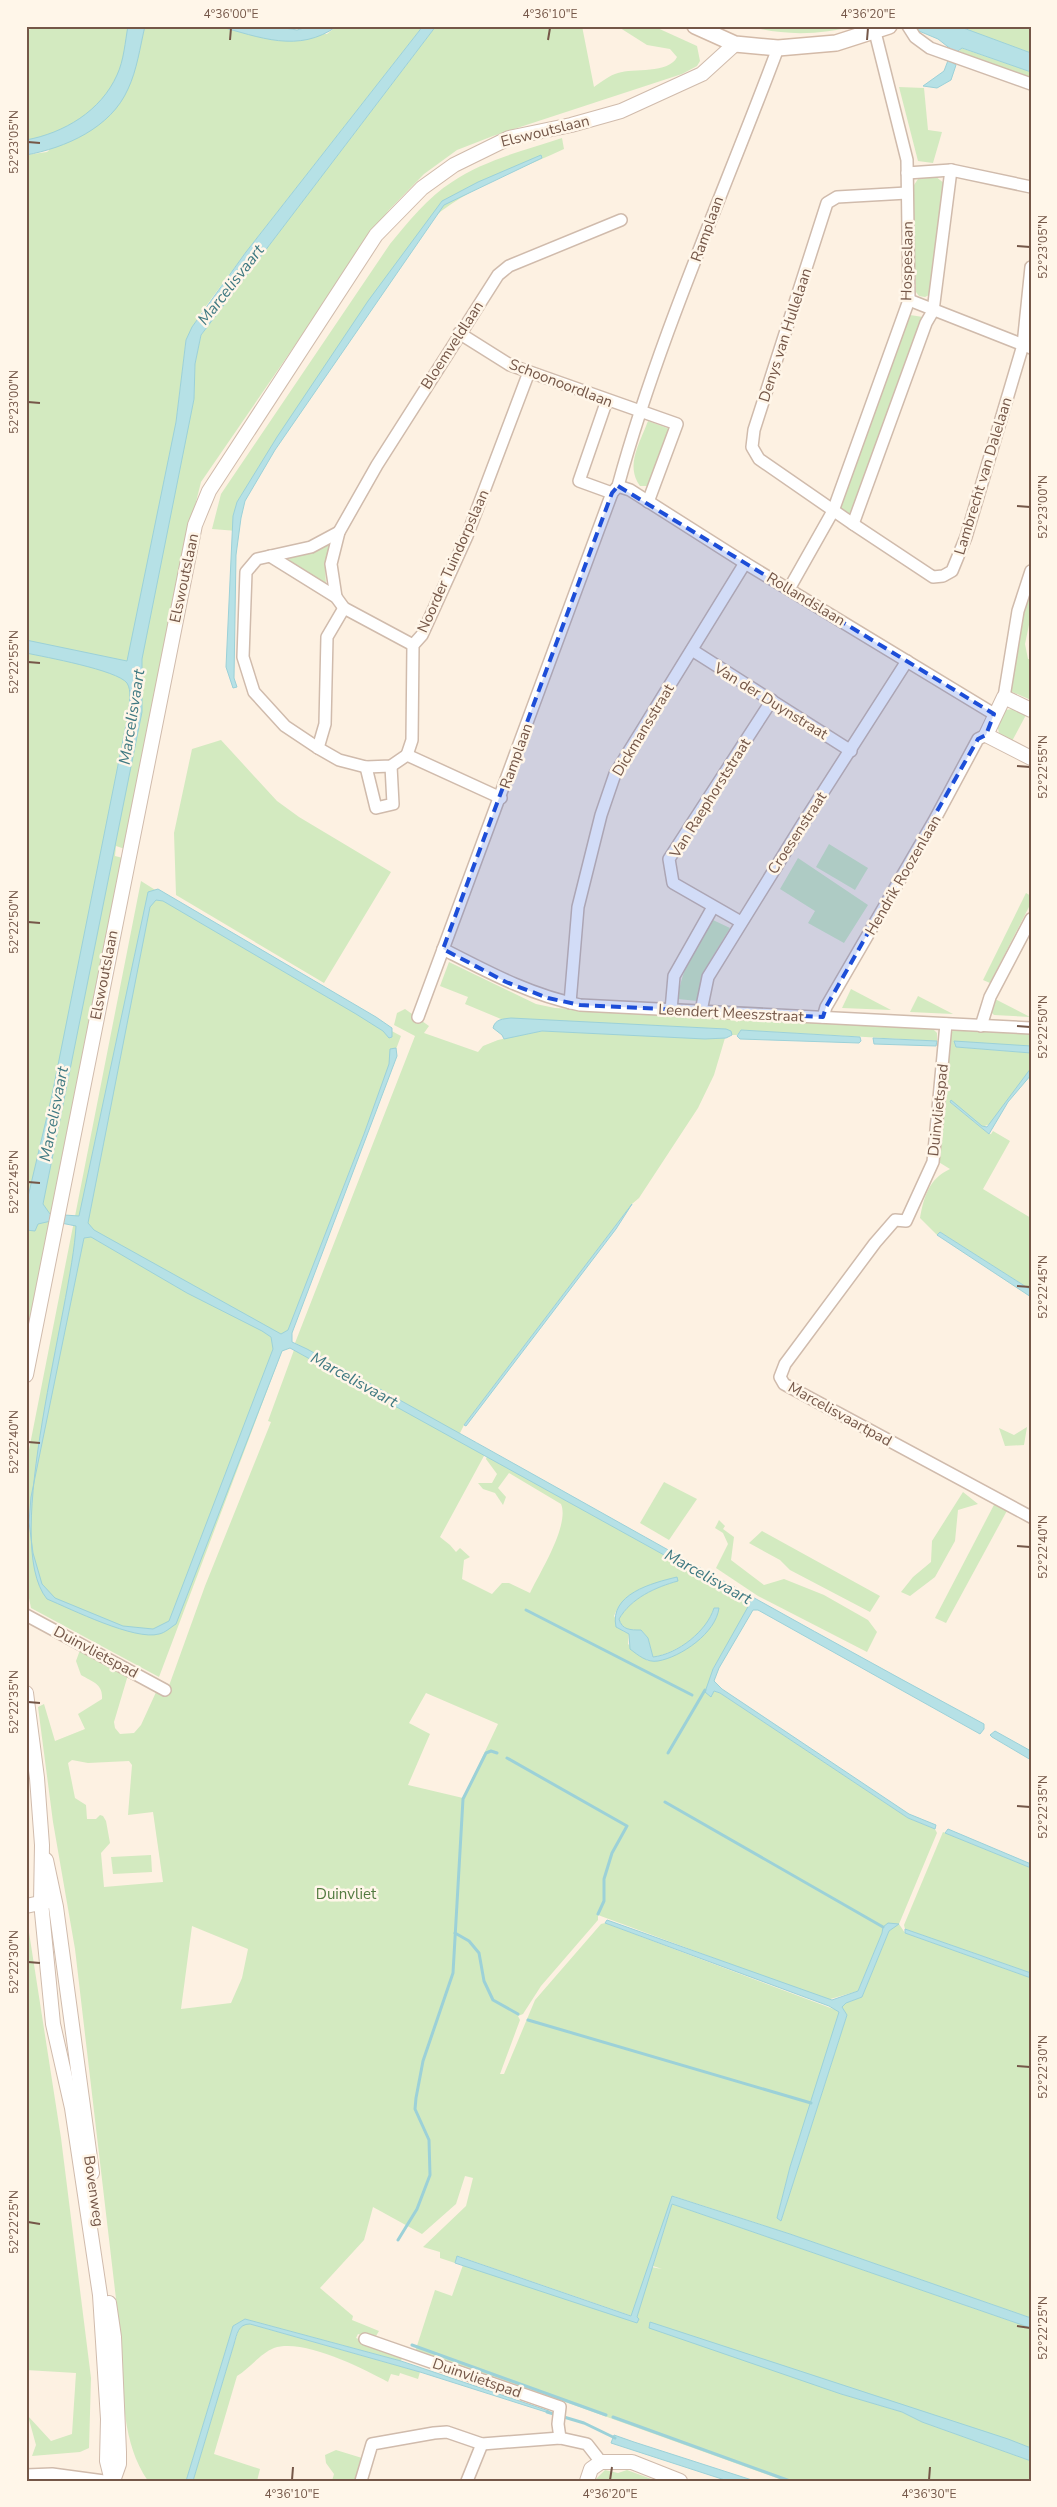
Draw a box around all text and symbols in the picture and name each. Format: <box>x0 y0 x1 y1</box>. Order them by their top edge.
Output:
text: 4°36'00"E <box>204 6 258 22</box>
text: 4°36'10"E <box>523 6 577 22</box>
text: 4°36'20"E <box>841 6 895 22</box>
text: 52°23'05"N <box>6 110 22 174</box>
street label: Elswoutslaan <box>499 110 591 152</box>
street label: Ramplaan <box>686 193 728 265</box>
text: 52°23'05"N <box>1035 215 1051 279</box>
street label: Hospeslaan <box>896 221 918 301</box>
water label: Marcelisvaart <box>193 240 270 330</box>
street label: Denys van Hullelaan <box>754 266 816 404</box>
street label: Bloemveldlaan <box>416 297 488 393</box>
street label: Schoonoordlaan <box>506 354 616 412</box>
text: 52°23'00"N <box>6 370 22 434</box>
street label: Lambrecht van Dalelaan <box>950 395 1016 557</box>
text: 52°23'00"N <box>1035 475 1051 539</box>
street label: Noorder Tuindorpslaan <box>412 486 494 636</box>
street label: Elswoutslaan <box>165 532 203 624</box>
street label: Rollandslaan <box>763 568 849 630</box>
text: 52°22'55"N <box>6 630 22 694</box>
street label: Van der Duynstraat <box>710 657 832 744</box>
water label: Marcelisvaart <box>114 667 150 766</box>
street label: Dickmansstraat <box>608 679 679 780</box>
street label: Ramplaan <box>495 720 537 792</box>
street label: Van Raephorststraat <box>664 734 755 863</box>
text: 52°22'55"N <box>1035 735 1051 799</box>
street label: Croesenstraat <box>763 787 831 878</box>
street label: Hendrik Roozenlaan <box>860 811 946 939</box>
text: 52°22'50"N <box>6 890 22 954</box>
street label: Elswoutslaan <box>86 929 122 1021</box>
text: 52°22'50"N <box>1035 995 1051 1059</box>
street label: Leendert Meeszstraat <box>658 999 805 1027</box>
street label: Duinvlietspad <box>923 1063 953 1157</box>
water label: Marcelisvaart <box>34 1064 74 1163</box>
text: 52°22'45"N <box>6 1150 22 1214</box>
text: 52°22'45"N <box>1035 1255 1051 1319</box>
water label: Marcelisvaart <box>307 1347 402 1413</box>
street label: Marcelisvaartpad <box>785 1377 895 1451</box>
text: 52°22'40"N <box>6 1410 22 1474</box>
text: 52°22'40"N <box>1035 1515 1051 1579</box>
water label: Marcelisvaart <box>661 1544 756 1610</box>
street label: Duinvlietspad <box>50 1621 142 1683</box>
text: 52°22'35"N <box>6 1670 22 1734</box>
text: 52°22'35"N <box>1035 1775 1051 1839</box>
park label: Duinvliet <box>316 1884 377 1904</box>
text: 52°22'30"N <box>6 1930 22 1994</box>
text: 52°22'30"N <box>1035 2035 1051 2099</box>
street label: Bovenweg <box>79 2154 109 2228</box>
text: 52°22'25"N <box>6 2190 22 2254</box>
text: 52°22'25"N <box>1035 2296 1051 2360</box>
street label: Duinvlietspad <box>430 2353 524 2403</box>
text: 4°36'10"E <box>265 2486 319 2502</box>
text: 4°36'20"E <box>583 2486 637 2502</box>
text: 4°36'30"E <box>902 2486 956 2502</box>

